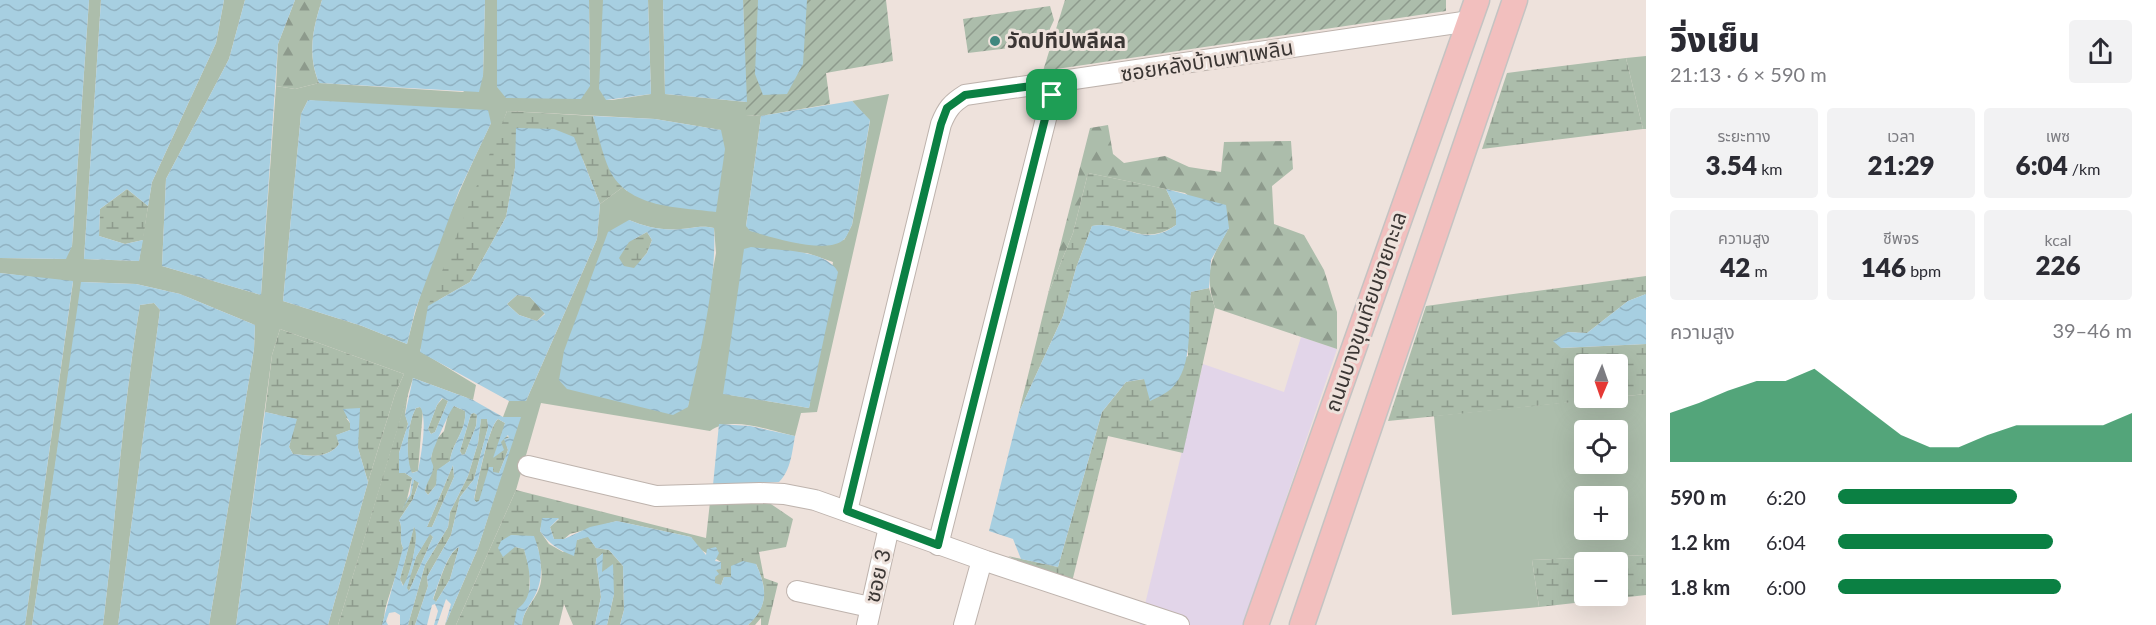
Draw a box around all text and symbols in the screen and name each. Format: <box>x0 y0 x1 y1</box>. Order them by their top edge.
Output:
text: วิ่งเย็น <box>1670 19 1760 59</box>
button: share <box>2069 20 2132 83</box>
place label: วัดปทีปพลีผล <box>1007 27 1126 52</box>
marker: วัดปทีปพลีผล <box>988 34 1002 48</box>
street label: ซอยหลังบ้านพาเพลิน <box>1119 34 1295 85</box>
text: 21:13 · 6 × 590 m <box>1670 62 1827 86</box>
pin <box>1026 69 1077 120</box>
icon: arrive <box>1035 78 1068 111</box>
text: ระยะทาง <box>1718 126 1770 145</box>
text: เวลา <box>1887 126 1915 145</box>
text: เพซ <box>2046 126 2070 145</box>
text: 3.54 <box>1706 149 1757 181</box>
text: 21:29 <box>1867 149 1935 181</box>
text: 6:04 <box>2016 149 2068 181</box>
text: km <box>1757 159 1782 178</box>
text: /km <box>2068 159 2100 178</box>
street label: ถนนบางขุนเทียนชายทะเล <box>1319 208 1412 416</box>
text: ความสูง <box>1718 228 1770 247</box>
text: ชีพจร <box>1883 228 1919 247</box>
text: kcal <box>2044 230 2072 249</box>
text: 226 <box>2035 249 2081 281</box>
text: 42 <box>1720 251 1750 283</box>
text: 146 <box>1861 251 1906 283</box>
text: m <box>1750 261 1768 280</box>
text: bpm <box>1906 261 1941 280</box>
text: 39–46 m <box>2052 318 2132 342</box>
text: ความสูง <box>1670 319 1735 343</box>
north arrow <box>1574 354 1628 408</box>
map controls <box>1574 354 1628 606</box>
button: locate <box>1574 420 1628 474</box>
text: 590 m <box>1670 485 1726 509</box>
text: 6:20 <box>1766 485 1806 509</box>
button: + <box>1574 486 1628 540</box>
text: 1.2 km <box>1670 530 1730 554</box>
text: 6:04 <box>1766 530 1806 554</box>
street label: ซอย 3 <box>858 547 895 605</box>
button: − <box>1574 552 1628 606</box>
text: 1.8 km <box>1670 575 1730 599</box>
text: 6:00 <box>1766 575 1806 599</box>

